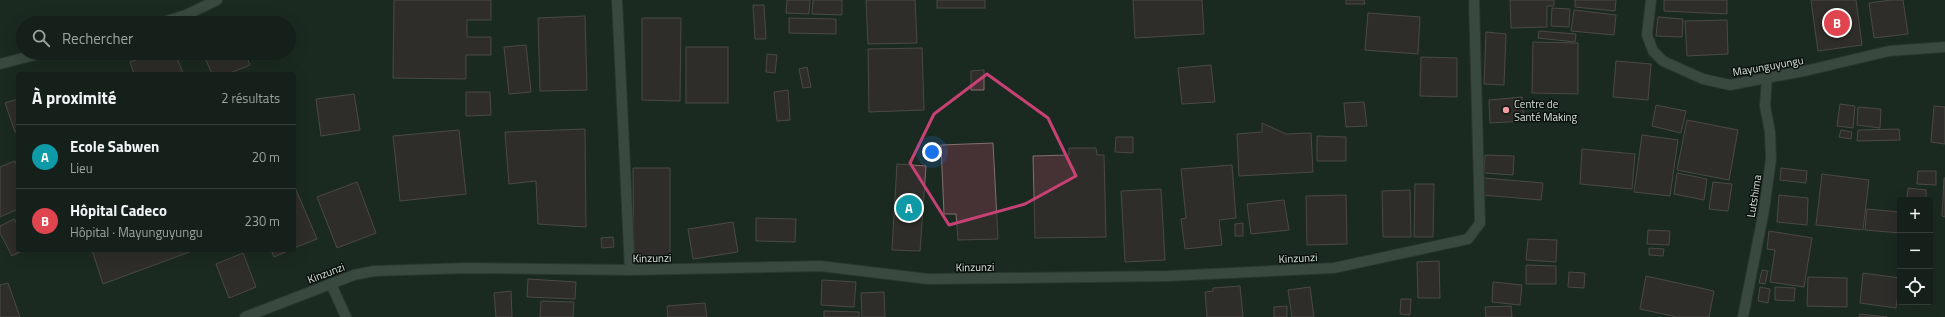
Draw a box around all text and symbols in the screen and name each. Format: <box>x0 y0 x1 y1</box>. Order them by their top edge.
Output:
pin: B <box>1824 8 1850 38</box>
search box <box>16 16 296 60</box>
icon: search <box>30 27 52 49</box>
text: Rechercher <box>62 27 133 50</box>
street label: Mayunguyungu <box>1731 52 1805 80</box>
text: À proximité <box>32 85 116 111</box>
text: 2 résultats <box>221 88 280 108</box>
place label: Centre de Santé Making <box>1514 96 1578 125</box>
marker: Centre de Santé Making <box>1501 105 1511 115</box>
text: Ecole Sabwen <box>70 135 159 158</box>
your location <box>922 142 942 162</box>
text: A <box>41 147 49 167</box>
text: 20 m <box>252 147 280 167</box>
text: Lieu <box>70 158 93 178</box>
street label: Lutshima <box>1743 173 1765 219</box>
pin: A <box>896 193 922 223</box>
map controls <box>1897 197 1933 305</box>
button: + <box>1897 197 1933 233</box>
text: Hôpital Cadeco <box>70 199 167 222</box>
text: B <box>41 211 49 231</box>
text: 230 m <box>244 211 280 231</box>
text: Hôpital · Mayunguyungu <box>70 222 203 242</box>
button: − <box>1897 233 1933 269</box>
street label: Kinzunzi <box>1278 249 1318 267</box>
street label: Kinzunzi <box>632 250 672 266</box>
street label: Kinzunzi <box>305 259 347 287</box>
street label: Kinzunzi <box>955 259 995 275</box>
button: locate <box>1897 269 1933 305</box>

